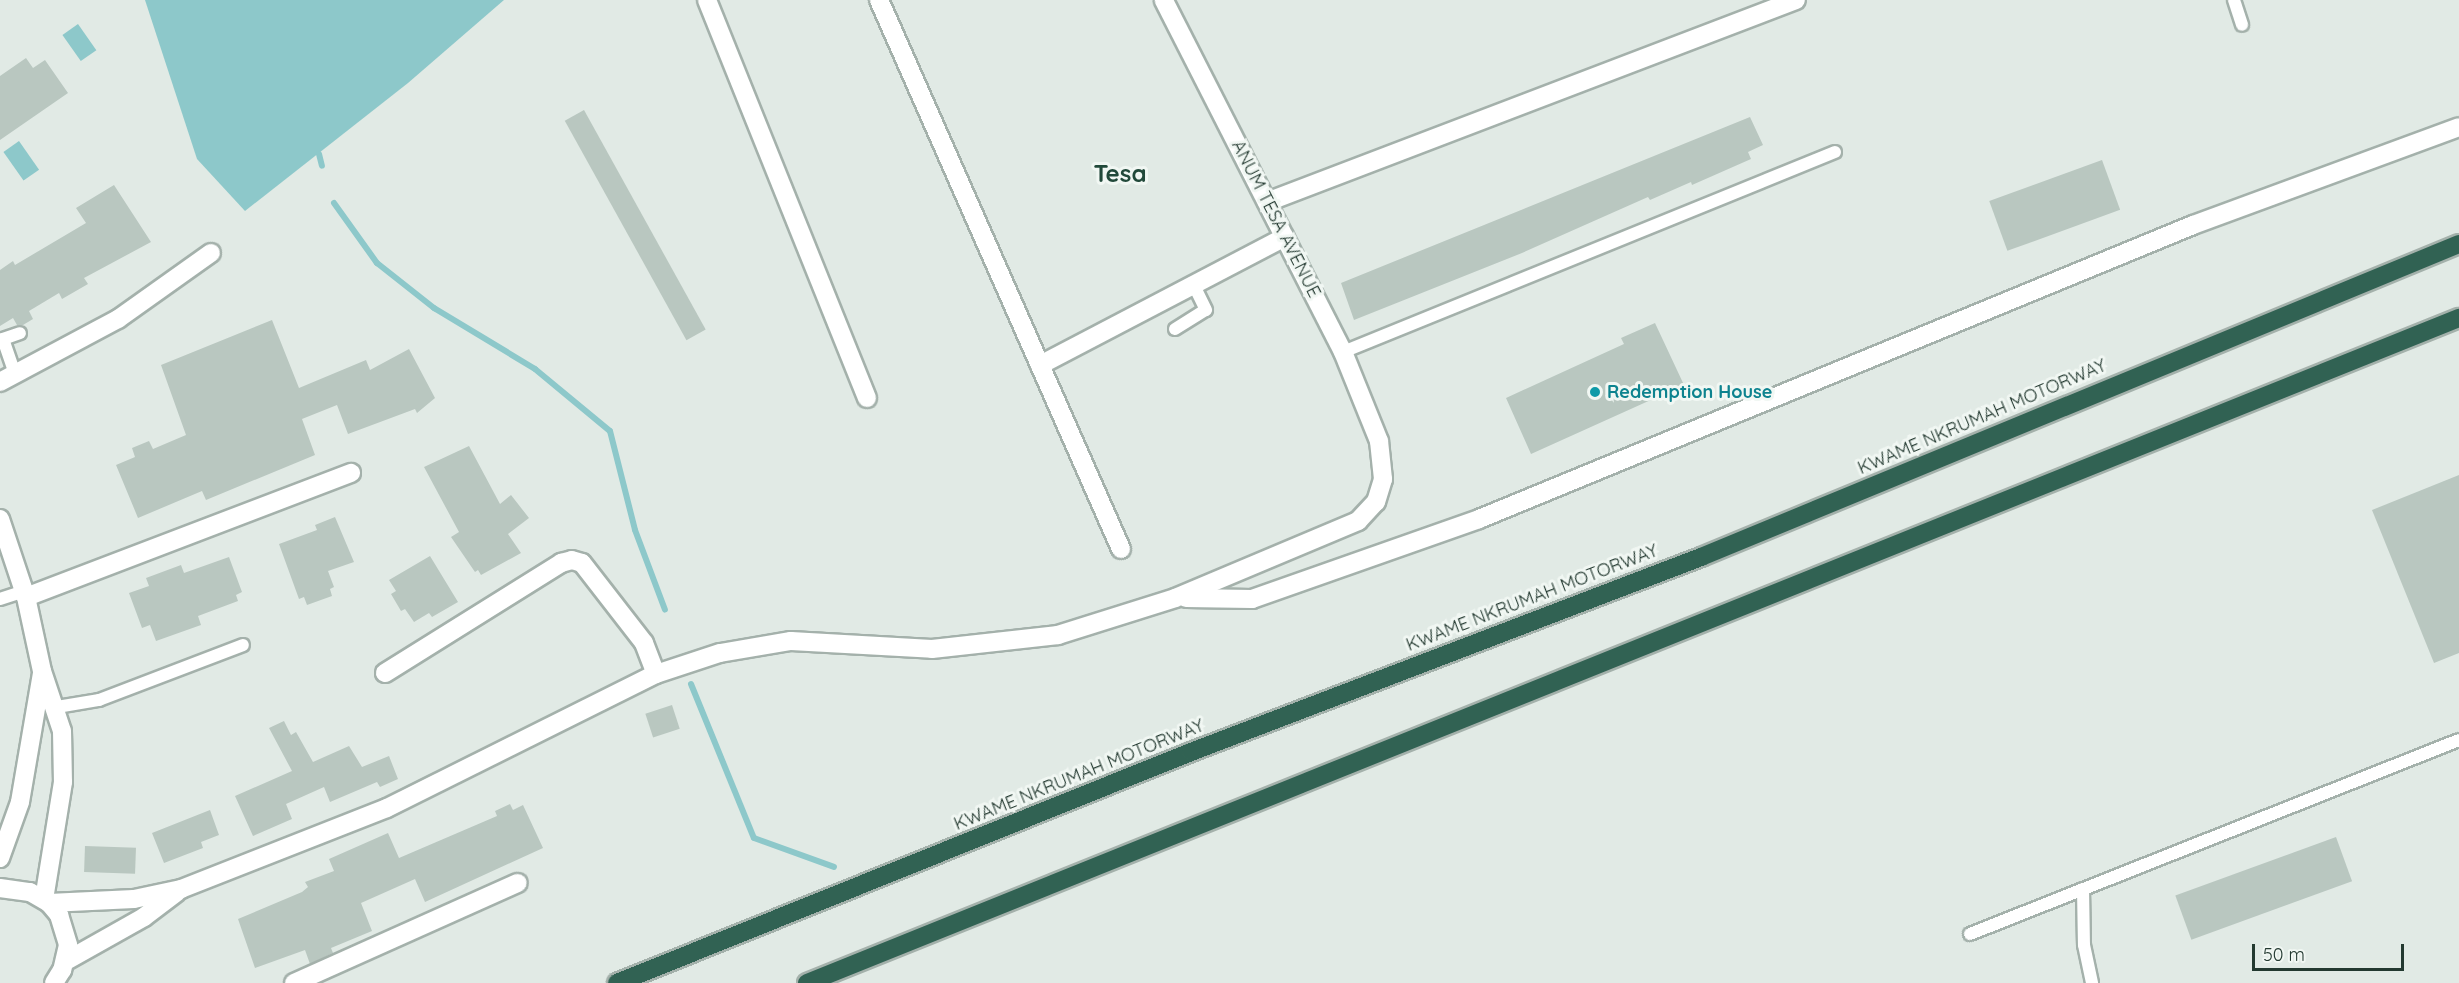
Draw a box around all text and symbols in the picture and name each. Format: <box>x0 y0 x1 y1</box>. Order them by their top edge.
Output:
street label: ANUM TESA AVENUE <box>1227 137 1325 301</box>
district label: Tesa <box>1093 160 1147 188</box>
street label: KWAME NKRUMAH MOTORWAY <box>1855 355 2109 479</box>
place label: Redemption House <box>1607 381 1772 403</box>
marker: Redemption House <box>1588 385 1602 399</box>
street label: KWAME NKRUMAH MOTORWAY <box>1403 540 1661 656</box>
street label: KWAME NKRUMAH MOTORWAY <box>951 715 1207 835</box>
scale bar <box>2255 932 2406 970</box>
text: 50 m <box>2263 943 2305 966</box>

